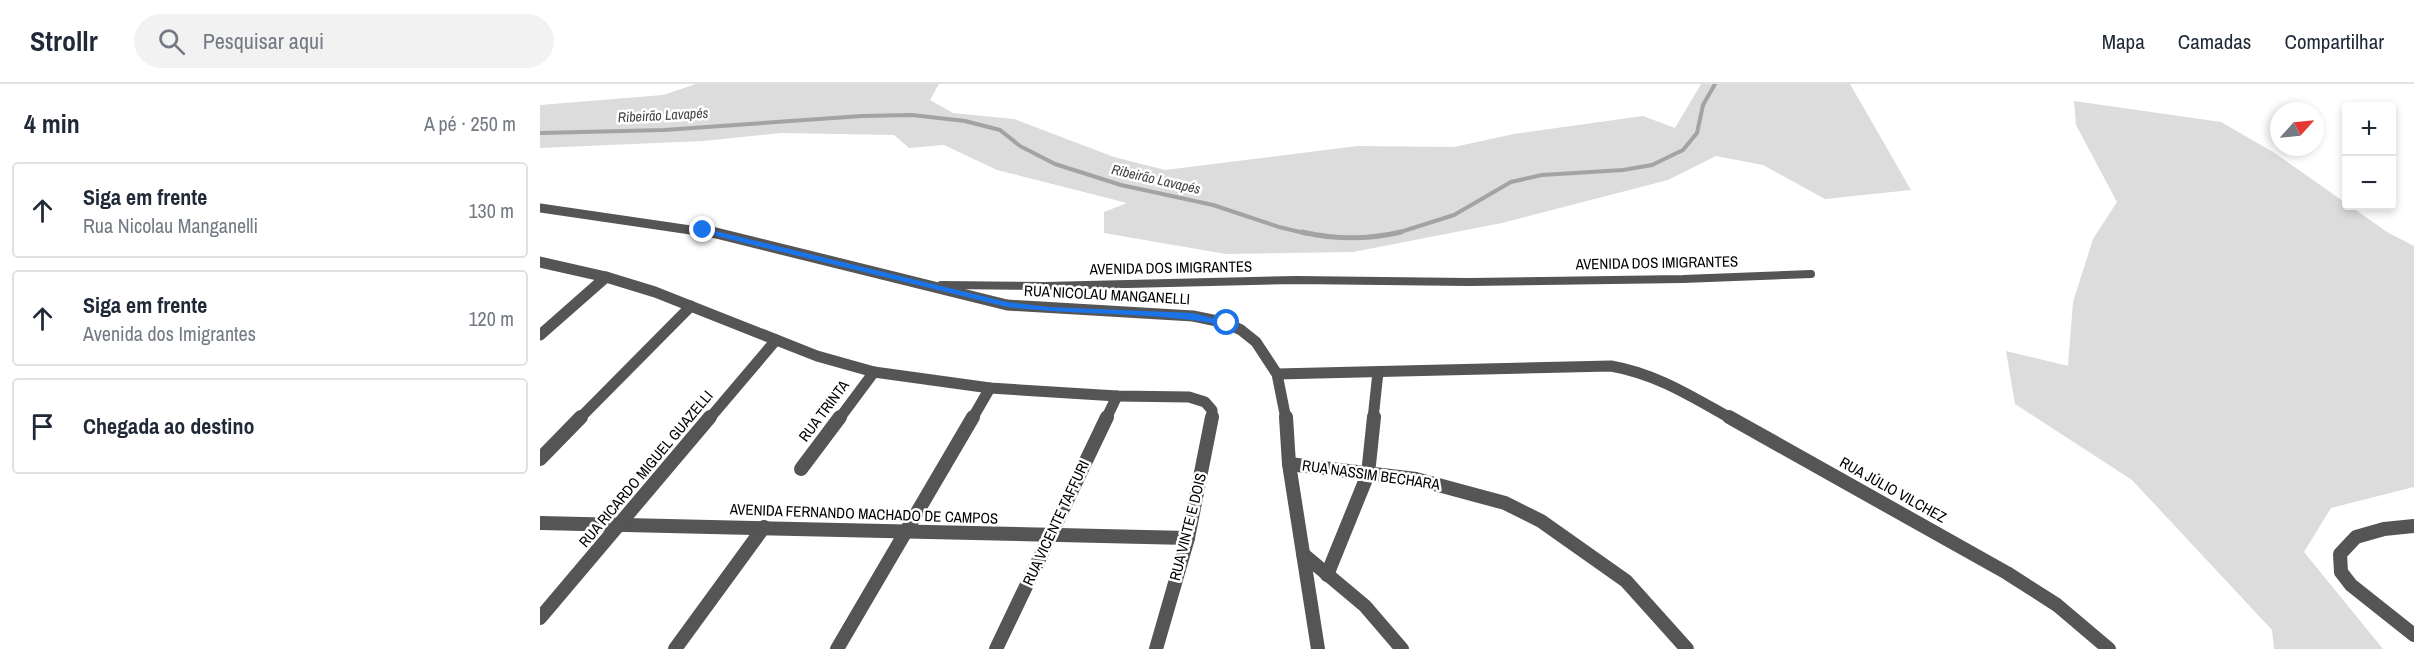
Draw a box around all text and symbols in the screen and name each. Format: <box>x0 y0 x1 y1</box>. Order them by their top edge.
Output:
search box <box>134 14 554 68</box>
text: Strollr <box>30 22 98 60</box>
icon: search <box>155 25 188 58</box>
text: Pesquisar aqui <box>203 26 324 56</box>
text: Mapa <box>2102 27 2145 56</box>
text: Camadas <box>2178 27 2251 56</box>
text: Compartilhar <box>2284 27 2384 56</box>
north arrow <box>2270 102 2324 156</box>
map controls <box>2342 102 2396 210</box>
button: + <box>2342 102 2396 156</box>
water label: Ribeirão Lavapés <box>617 104 709 126</box>
text: 4 min <box>24 106 80 141</box>
text: A pé · 250 m <box>424 110 516 137</box>
button: − <box>2342 156 2396 210</box>
water label: Ribeirão Lavapés <box>1110 160 1202 198</box>
text: Siga em frente <box>83 182 207 212</box>
icon: ahead <box>26 194 59 227</box>
text: 130 m <box>468 197 514 224</box>
text: Rua Nicolau Manganelli <box>83 212 258 239</box>
route end <box>689 216 715 242</box>
street label: AVENIDA DOS IMIGRANTES <box>1575 251 1738 274</box>
street label: AVENIDA DOS IMIGRANTES <box>1089 256 1252 279</box>
street label: RUA NICOLAU MANGANELLI <box>1024 280 1191 309</box>
text: Siga em frente <box>83 290 207 320</box>
icon: ahead <box>26 302 59 335</box>
text: 120 m <box>468 305 514 332</box>
route start <box>1213 309 1239 335</box>
text: Avenida dos Imigrantes <box>83 320 256 347</box>
street label: RUA TRINTA <box>794 375 854 446</box>
street label: RUA RICARDO MIGUEL GUAZELLI <box>574 386 717 551</box>
icon: arrive <box>26 410 59 443</box>
text: Chegada ao destino <box>83 411 254 441</box>
street label: RUA JÚLIO VILCHEZ <box>1836 452 1951 528</box>
street label: RUA NASSIM BECHARA <box>1301 454 1442 495</box>
street label: RUA VICENTE TAFFURI <box>1017 457 1094 589</box>
street label: RUA VINTE E DOIS <box>1164 471 1211 583</box>
street label: AVENIDA FERNANDO MACHADO DE CAMPOS <box>729 498 998 529</box>

